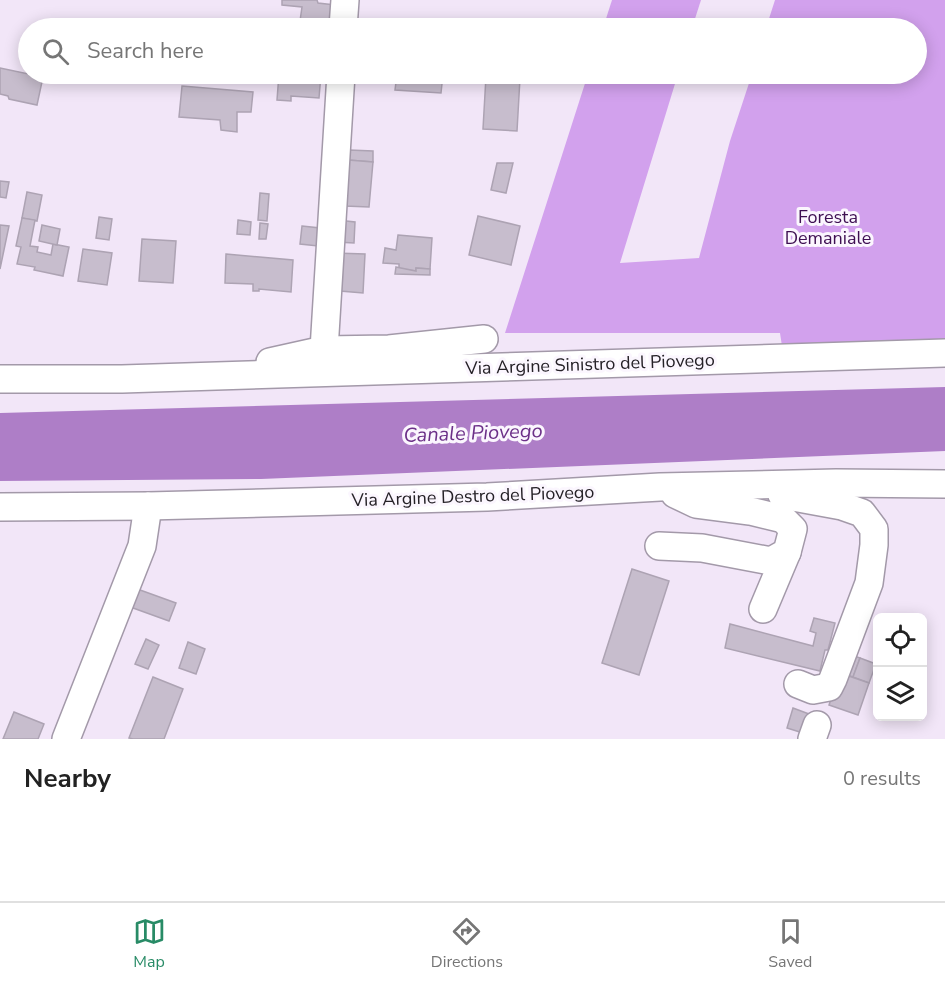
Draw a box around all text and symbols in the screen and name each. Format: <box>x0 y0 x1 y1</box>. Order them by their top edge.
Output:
search box <box>18 18 927 84</box>
icon: search <box>39 35 72 68</box>
text: Search here <box>87 36 204 66</box>
park label: Foresta Demaniale <box>785 205 871 250</box>
street label: Via Argine Sinistro del Piovego <box>464 348 715 380</box>
water label: Canale Piovego <box>403 417 543 449</box>
street label: Via Argine Destro del Piovego <box>350 480 595 512</box>
map controls <box>873 613 927 721</box>
button: locate <box>873 613 927 667</box>
button: layers <box>873 667 927 721</box>
text: Nearby <box>24 761 111 796</box>
text: 0 results <box>843 765 921 792</box>
tab: Map <box>133 915 166 973</box>
tab: Directions <box>431 915 503 973</box>
tab: Saved <box>768 915 812 973</box>

